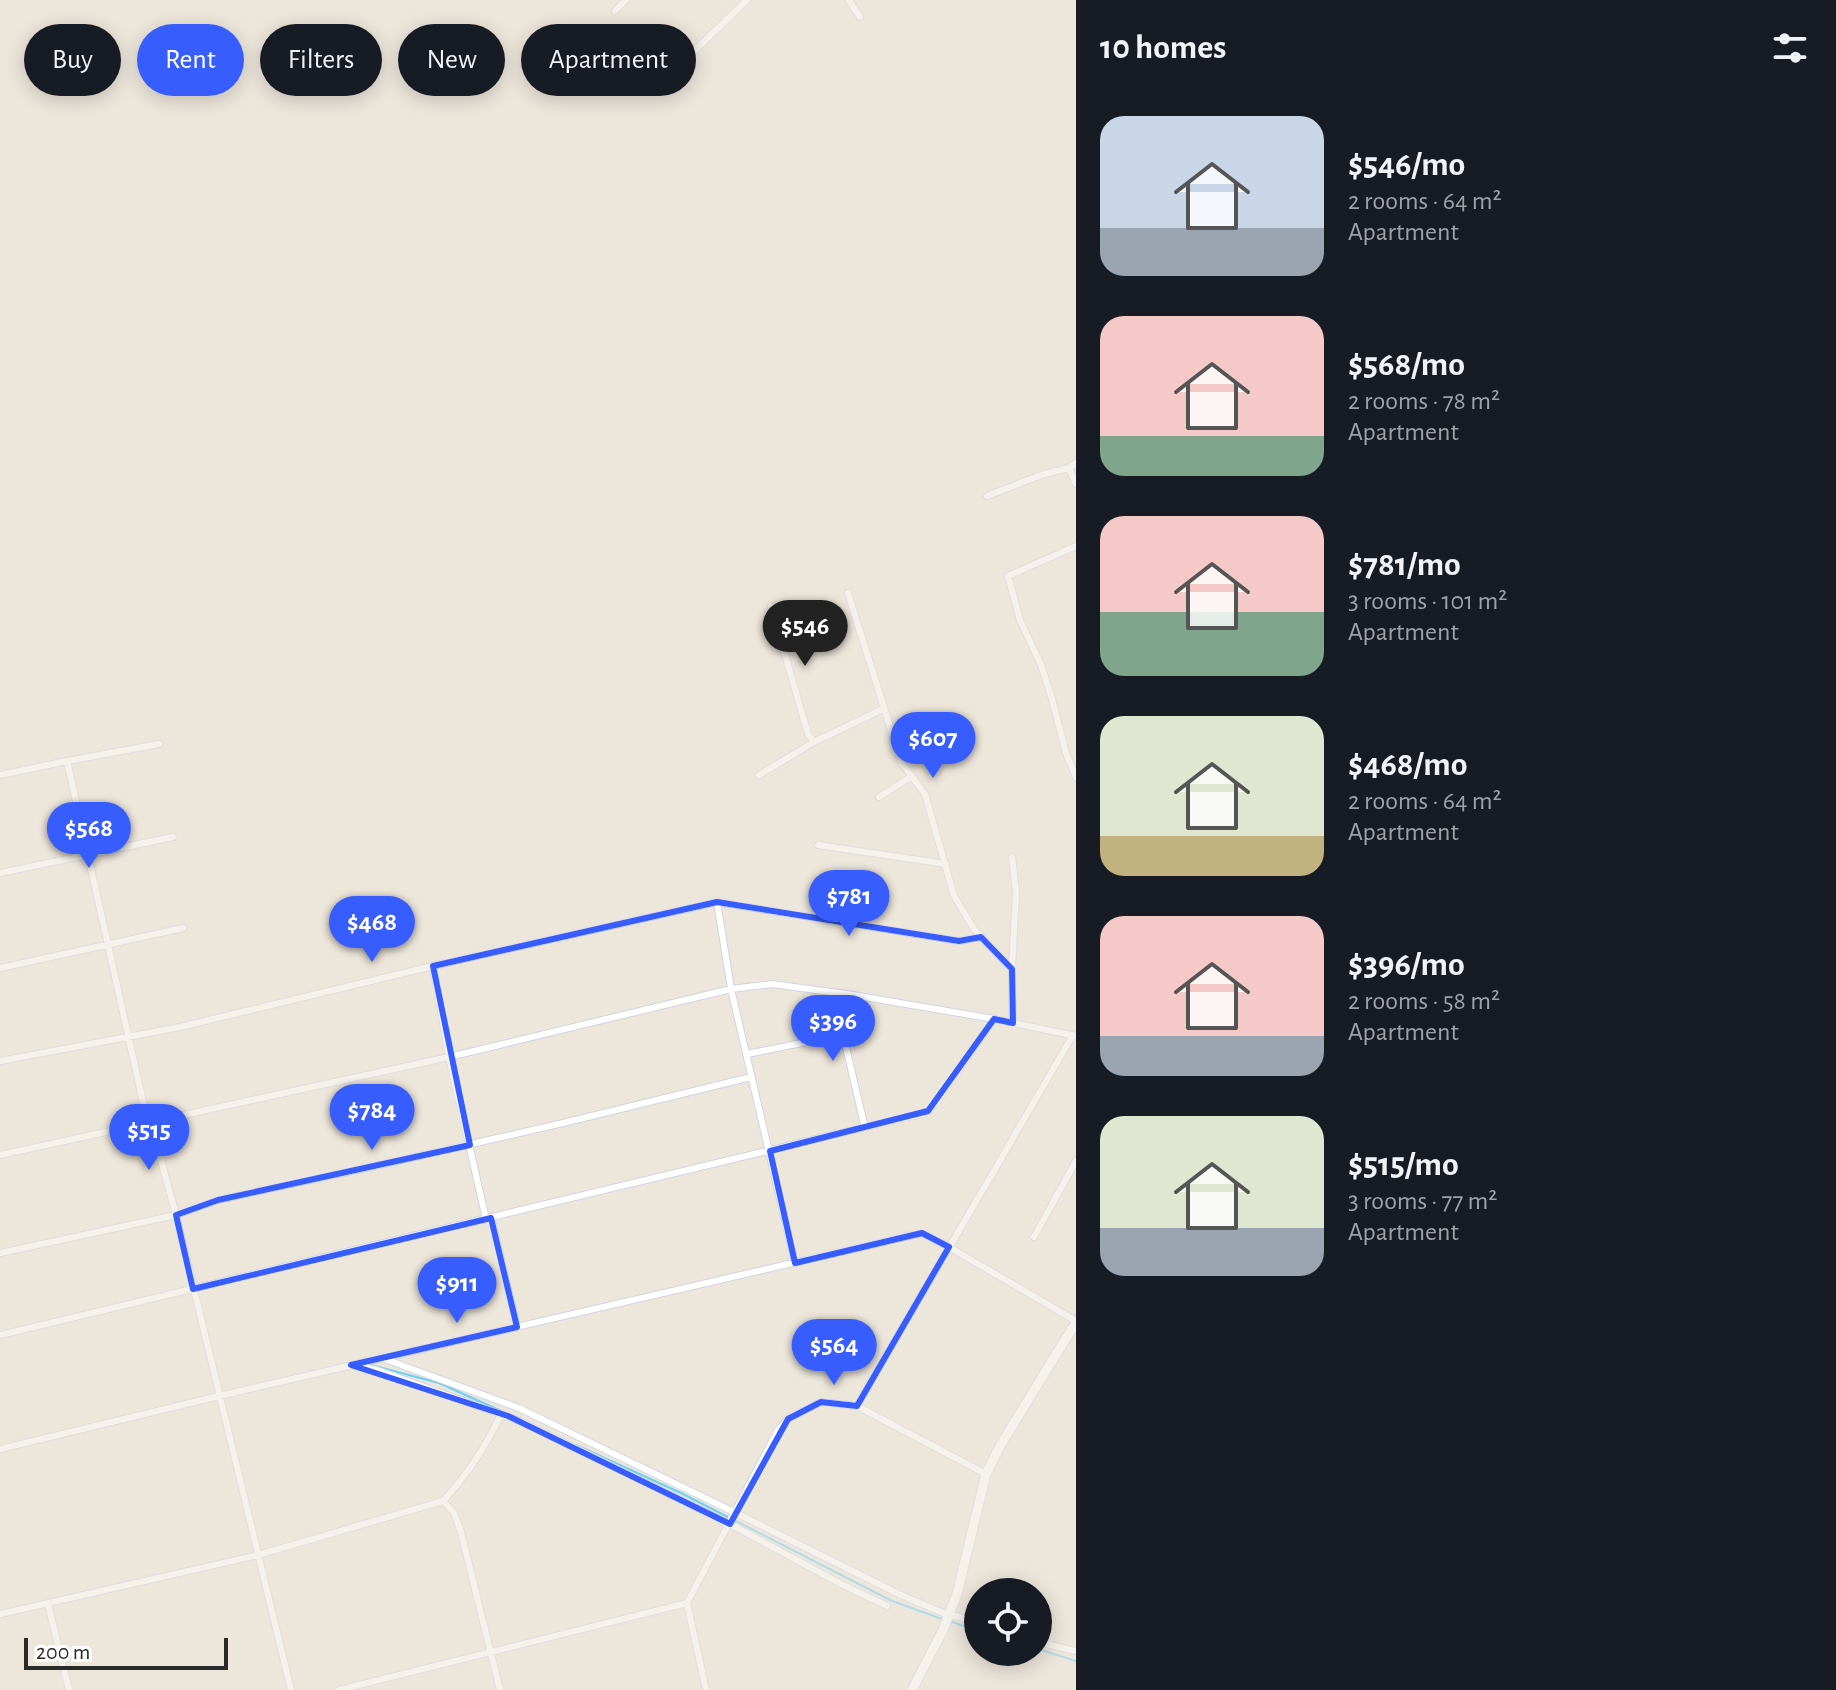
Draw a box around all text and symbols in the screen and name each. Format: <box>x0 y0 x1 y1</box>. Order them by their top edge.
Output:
chip: Buy <box>24 24 121 96</box>
chip: Rent <box>137 24 244 96</box>
chip: Filters <box>260 24 382 96</box>
chip: New <box>398 24 505 96</box>
chip: Apartment <box>521 24 696 96</box>
icon: filters <box>1768 26 1812 70</box>
text: 10 homes <box>1100 31 1226 65</box>
icon: home <box>1164 148 1260 244</box>
text: $546/mo <box>1348 148 1465 182</box>
text: 2 rooms · 64 m² <box>1348 188 1502 214</box>
text: Apartment <box>1348 219 1459 245</box>
icon: home <box>1164 348 1260 444</box>
text: $568/mo <box>1348 348 1465 382</box>
text: 2 rooms · 78 m² <box>1348 388 1500 414</box>
text: Apartment <box>1348 419 1459 445</box>
icon: home <box>1164 548 1260 644</box>
text: $781/mo <box>1348 548 1461 582</box>
text: 3 rooms · 101 m² <box>1348 588 1507 614</box>
pin: $546 <box>758 600 852 668</box>
text: $546 <box>781 613 829 639</box>
text: Apartment <box>1348 619 1459 645</box>
pin: $607 <box>886 712 980 780</box>
text: $607 <box>908 725 958 751</box>
icon: home <box>1164 748 1260 844</box>
text: $468/mo <box>1348 748 1467 782</box>
text: 2 rooms · 64 m² <box>1348 788 1502 814</box>
pin: $568 <box>42 802 136 870</box>
text: $568 <box>65 815 113 841</box>
text: Apartment <box>1348 819 1459 845</box>
pin: $781 <box>802 870 896 938</box>
text: $781 <box>826 883 872 909</box>
pin: $468 <box>325 896 419 964</box>
text: $468 <box>347 909 397 935</box>
icon: home <box>1164 948 1260 1044</box>
text: $396/mo <box>1348 948 1465 982</box>
text: 2 rooms · 58 m² <box>1348 988 1500 1014</box>
pin: $396 <box>786 995 880 1063</box>
text: $396 <box>809 1008 857 1034</box>
text: Apartment <box>1348 1019 1459 1045</box>
pin: $784 <box>325 1084 419 1152</box>
text: $784 <box>348 1097 396 1123</box>
pin: $515 <box>102 1104 196 1172</box>
text: $515 <box>127 1117 171 1143</box>
icon: home <box>1164 1148 1260 1244</box>
text: $515/mo <box>1348 1148 1459 1182</box>
text: 3 rooms · 77 m² <box>1348 1188 1497 1214</box>
text: Apartment <box>1348 1219 1459 1245</box>
pin: $911 <box>410 1257 504 1325</box>
text: $911 <box>436 1270 478 1296</box>
pin: $564 <box>787 1319 881 1387</box>
text: $564 <box>810 1332 858 1358</box>
map controls <box>964 1578 1052 1666</box>
button: locate <box>964 1578 1052 1666</box>
scale bar <box>24 1634 228 1670</box>
text: 200 m <box>36 1641 90 1663</box>

